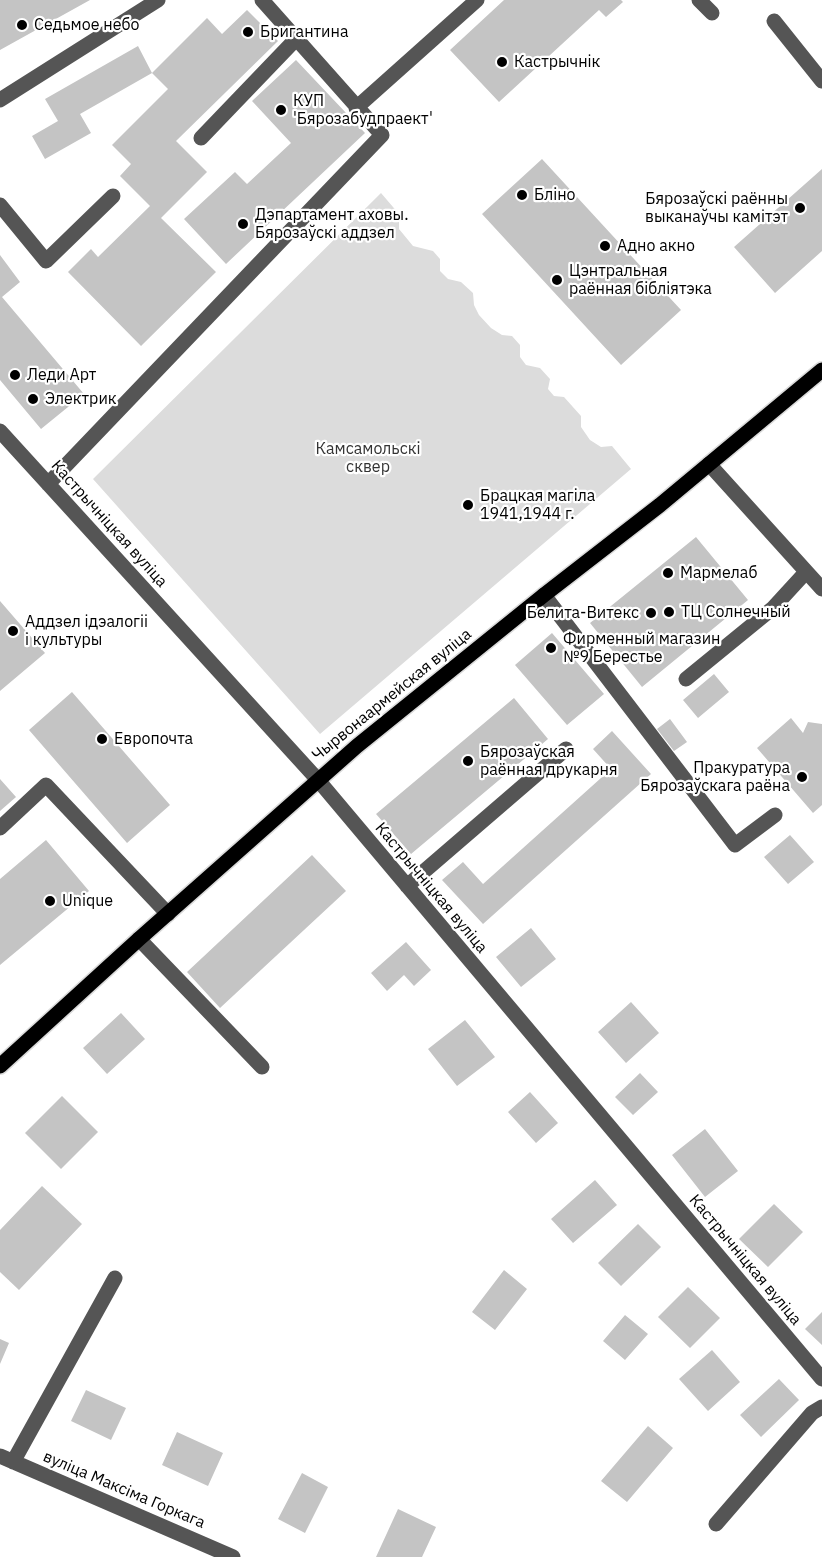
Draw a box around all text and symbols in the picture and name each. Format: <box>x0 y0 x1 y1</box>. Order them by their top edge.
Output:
place label: Седьмое небо <box>34 15 140 35</box>
marker: Седьмое небо <box>15 18 29 32</box>
place label: Бригантина <box>260 22 348 42</box>
marker: Бригантина <box>241 25 255 39</box>
place label: Кастрычнік <box>514 52 600 72</box>
marker: Кастрычнік <box>495 55 509 69</box>
place label: КУП 'Бярозабудпраект' <box>293 91 433 129</box>
marker: КУП 'Бярозабудпраект' <box>274 103 288 117</box>
place label: Бліно <box>534 185 576 205</box>
marker: Бліно <box>515 188 529 202</box>
place label: Бярозаўскі раённы выканаўчы камітэт <box>645 189 788 227</box>
marker: Бярозаўскі раённы выканаўчы камітэт <box>793 201 807 215</box>
place label: Дэпартамент аховы. Бярозаўскі аддзел <box>255 205 409 243</box>
marker: Дэпартамент аховы. Бярозаўскі аддзел <box>236 217 250 231</box>
place label: Адно акно <box>617 236 695 256</box>
marker: Адно акно <box>598 239 612 253</box>
place label: Цэнтральная раённая бібліятэка <box>569 261 712 299</box>
marker: Цэнтральная раённая бібліятэка <box>550 273 564 287</box>
place label: Леди Арт <box>27 365 96 385</box>
marker: Леди Арт <box>8 368 22 382</box>
place label: Электрик <box>45 389 117 409</box>
marker: Электрик <box>26 392 40 406</box>
park label: Камсамольскі сквер <box>315 439 421 477</box>
street label: Кастрычніцкая вуліца <box>47 456 171 592</box>
place label: Брацкая магіла 1941,1944 г. <box>480 486 595 524</box>
marker: Брацкая магіла 1941,1944 г. <box>461 498 475 512</box>
place label: Мармелаб <box>680 563 757 583</box>
marker: Мармелаб <box>661 566 675 580</box>
place label: ТЦ Солнечный <box>681 602 791 622</box>
place label: Белита-Витекс <box>527 603 639 623</box>
marker: ТЦ Солнечный <box>662 605 676 619</box>
marker: Белита-Витекс <box>644 606 658 620</box>
place label: Аддзел ідэалогіі і культуры <box>25 612 148 650</box>
marker: Аддзел ідэалогіі і культуры <box>6 624 20 638</box>
street label: Чырвонаармейская вуліца <box>308 625 476 765</box>
place label: Фирменный магазин №9 Берестье <box>563 629 720 667</box>
marker: Фирменный магазин №9 Берестье <box>544 641 558 655</box>
place label: Европочта <box>114 729 193 749</box>
marker: Европочта <box>95 732 109 746</box>
place label: Бярозаўская раённая друкарня <box>480 742 617 780</box>
marker: Бярозаўская раённая друкарня <box>461 754 475 768</box>
place label: Пракуратура Бярозаўскага раёна <box>640 758 790 796</box>
marker: Пракуратура Бярозаўскага раёна <box>795 770 809 784</box>
street label: Кастрычніцкая вуліца <box>371 819 491 957</box>
place label: Unique <box>62 891 113 911</box>
marker: Unique <box>43 894 57 908</box>
street label: Кастрычніцкая вуліца <box>685 1191 805 1329</box>
street label: вуліца Максіма Горкага <box>40 1447 208 1533</box>

